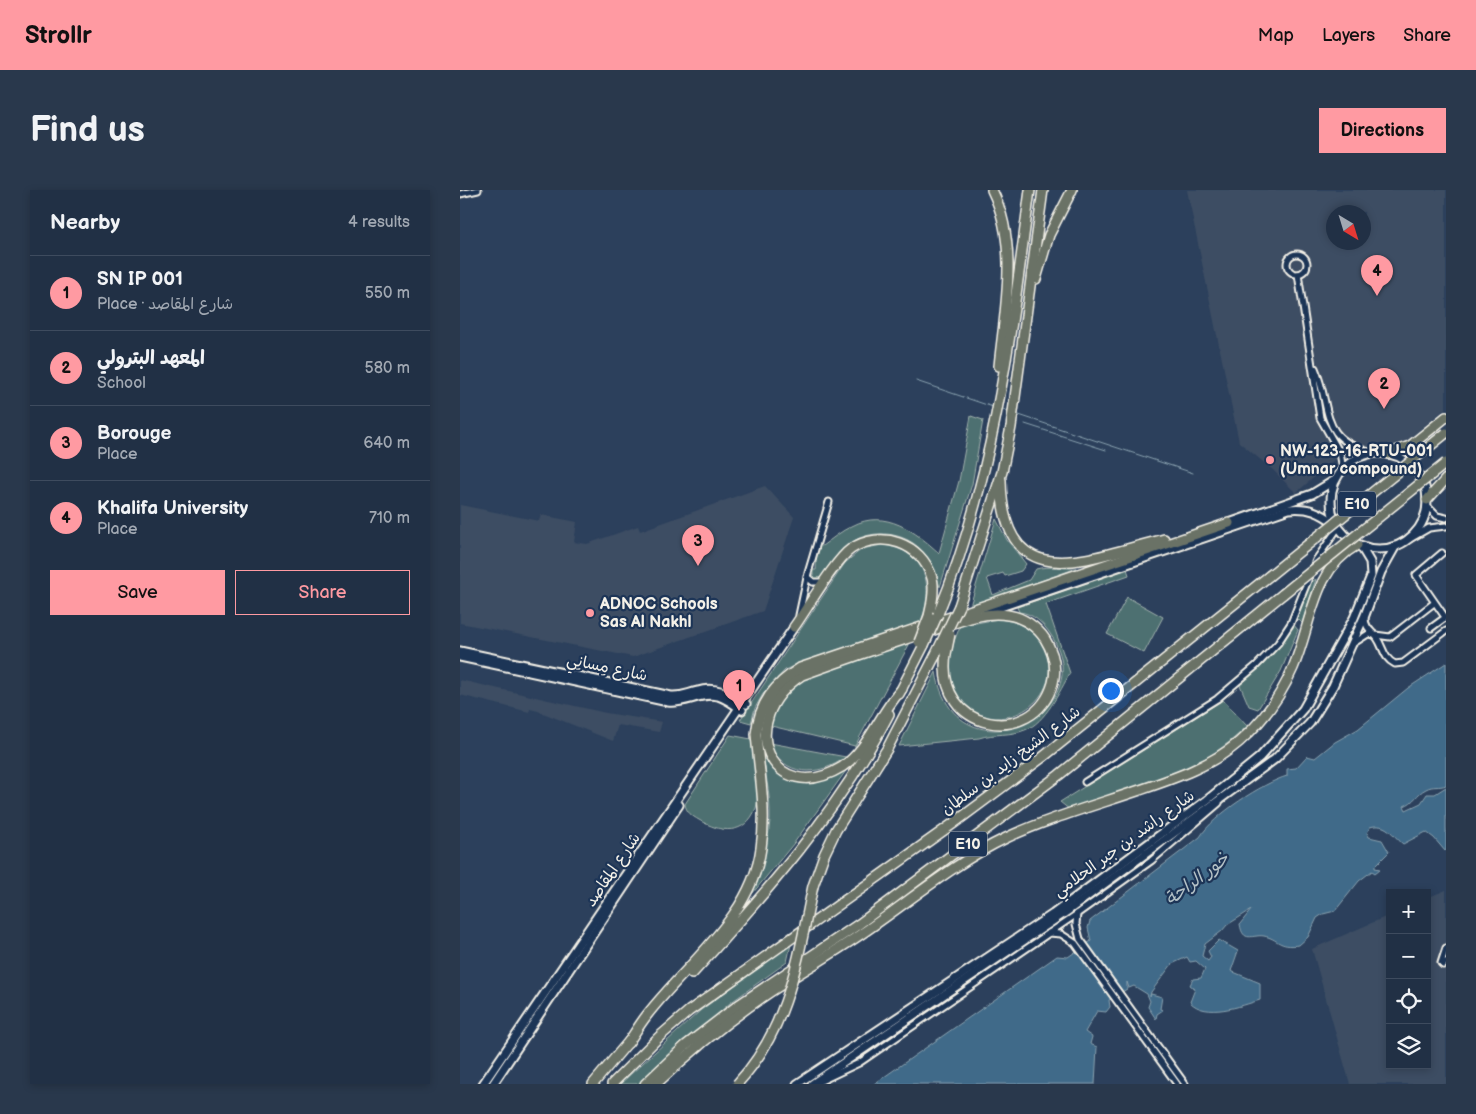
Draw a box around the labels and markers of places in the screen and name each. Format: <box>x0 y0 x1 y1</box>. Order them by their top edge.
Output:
pin: 4 <box>1361 255 1393 296</box>
pin: 2 <box>1368 368 1400 409</box>
place label: NW-123-16-RTU-001 (Umnar compound) <box>1280 442 1433 479</box>
marker: NW-123-16-RTU-001 (Umnar compound) <box>1264 454 1276 466</box>
pin: 3 <box>682 525 714 566</box>
place label: ADNOC Schools Sas Al Nakhl <box>599 595 718 632</box>
marker: ADNOC Schools Sas Al Nakhl <box>584 607 596 619</box>
pin: 1 <box>723 670 755 711</box>

